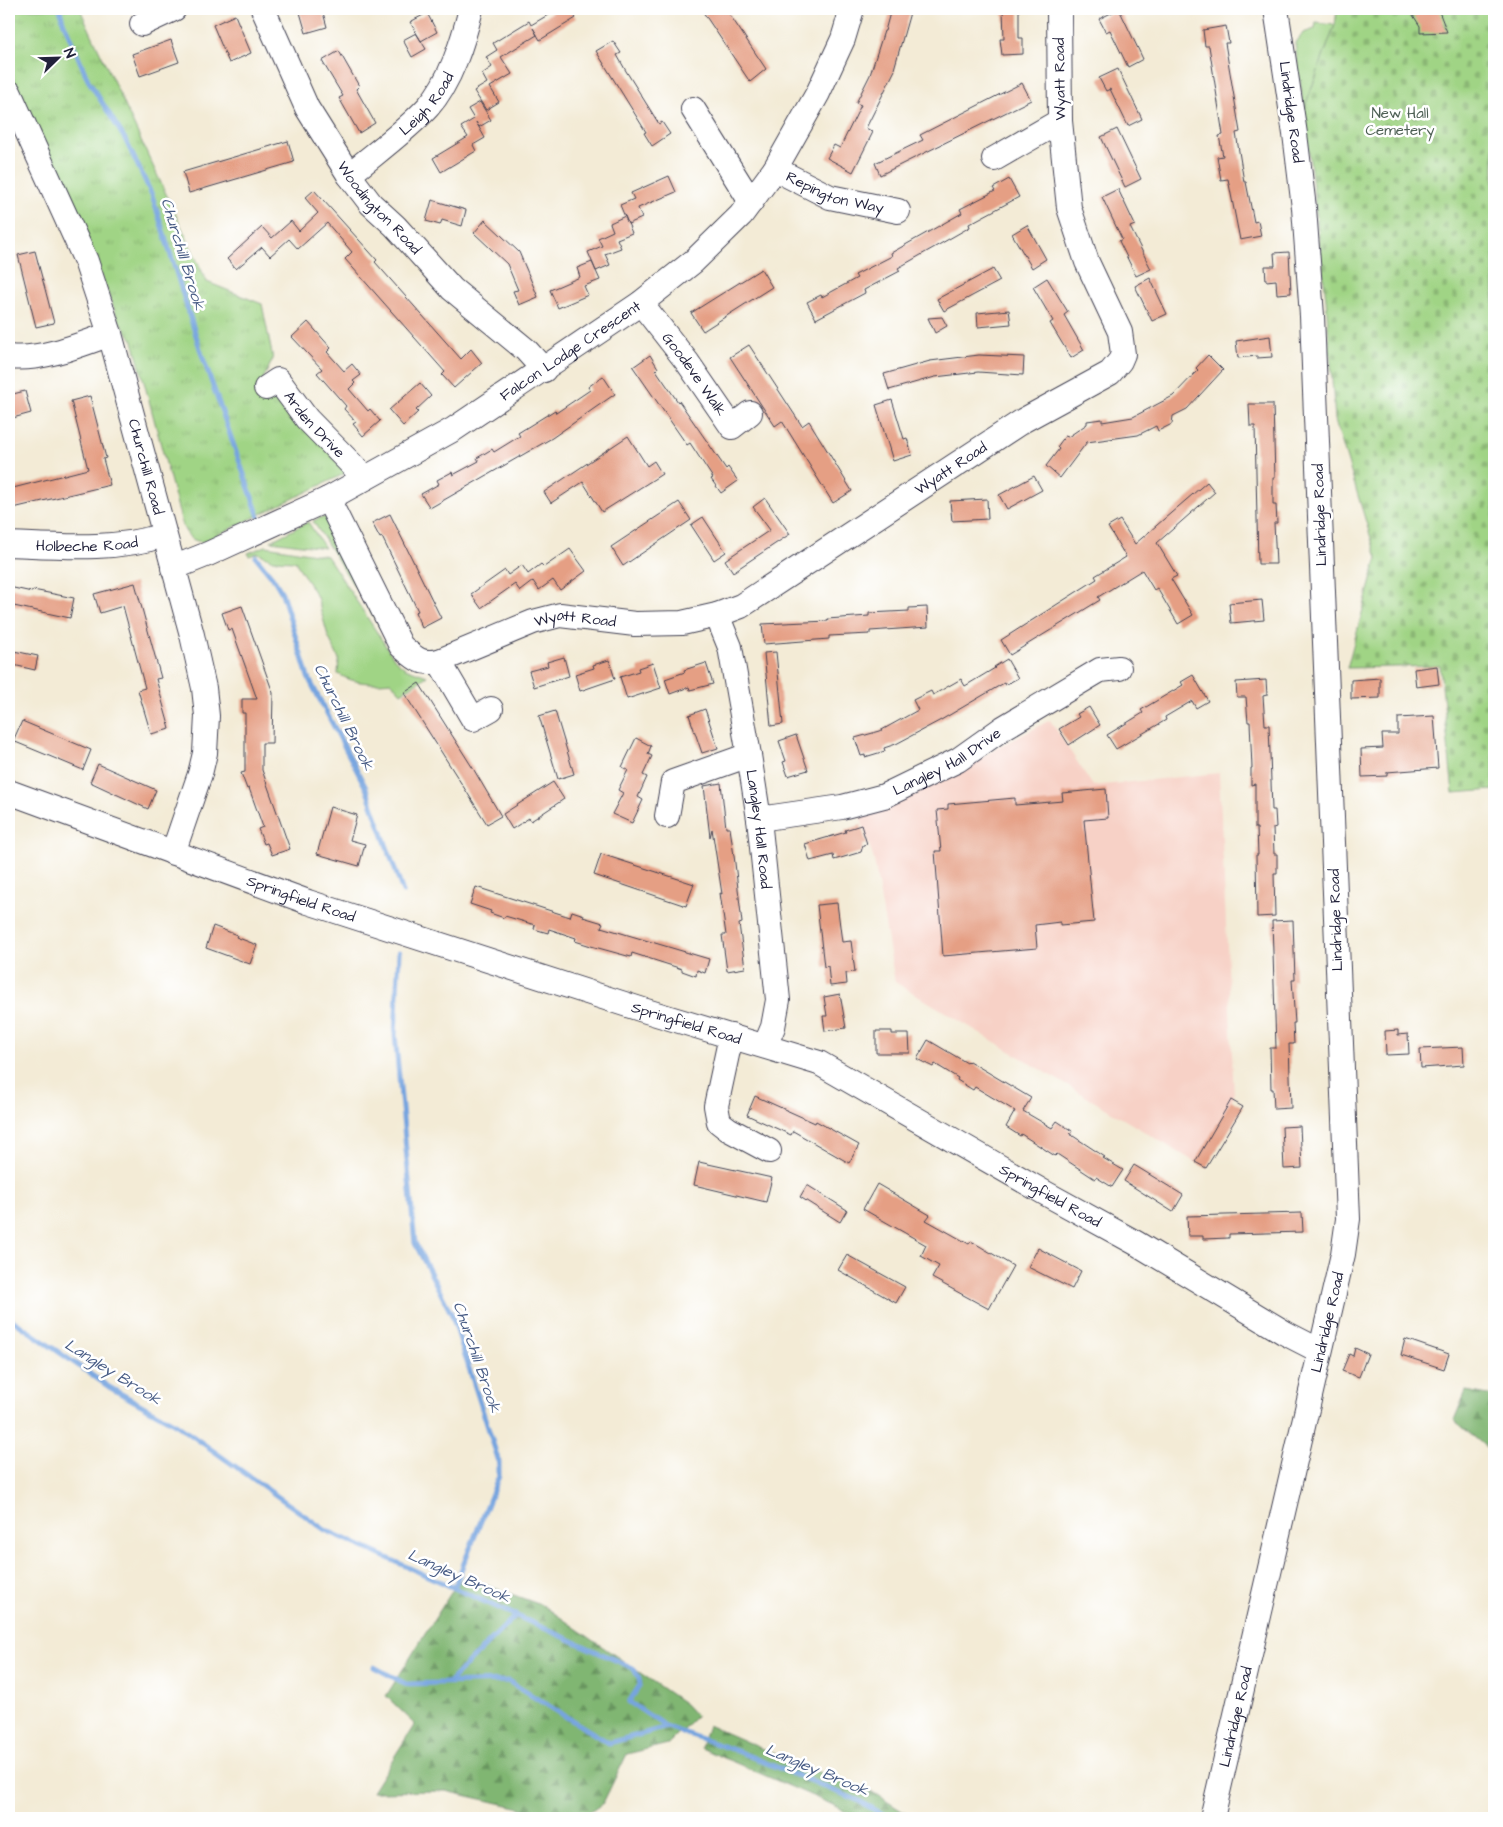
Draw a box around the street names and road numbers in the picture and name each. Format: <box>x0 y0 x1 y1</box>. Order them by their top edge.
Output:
street label: Wyatt Road <box>1049 37 1072 120</box>
street label: Lindridge Road <box>1272 60 1309 165</box>
street label: Leigh Road <box>395 69 459 140</box>
street label: Woodington Road <box>332 157 426 259</box>
street label: Repington Way <box>782 166 886 219</box>
street label: Falcon Lodge Crescent <box>496 296 645 406</box>
street label: Goodeve Walk <box>657 328 732 420</box>
street label: Arden Drive <box>279 386 350 463</box>
street label: Churchill Road <box>123 416 169 517</box>
street label: Wyatt Road <box>910 437 991 500</box>
street label: Lindridge Road <box>1308 463 1333 567</box>
street label: Holbeche Road <box>35 531 140 557</box>
street label: Wyatt Road <box>532 604 617 632</box>
street label: Langley Hall Drive <box>889 722 1005 801</box>
street label: Langley Hall Road <box>741 768 777 890</box>
street label: Lindridge Road <box>1324 868 1349 972</box>
street label: Springfield Road <box>244 870 358 927</box>
street label: Springfield Road <box>629 997 744 1050</box>
street label: Springfield Road <box>996 1159 1105 1233</box>
street label: Lindridge Road <box>1305 1270 1349 1374</box>
street label: Lindridge Road <box>1214 1664 1257 1769</box>

